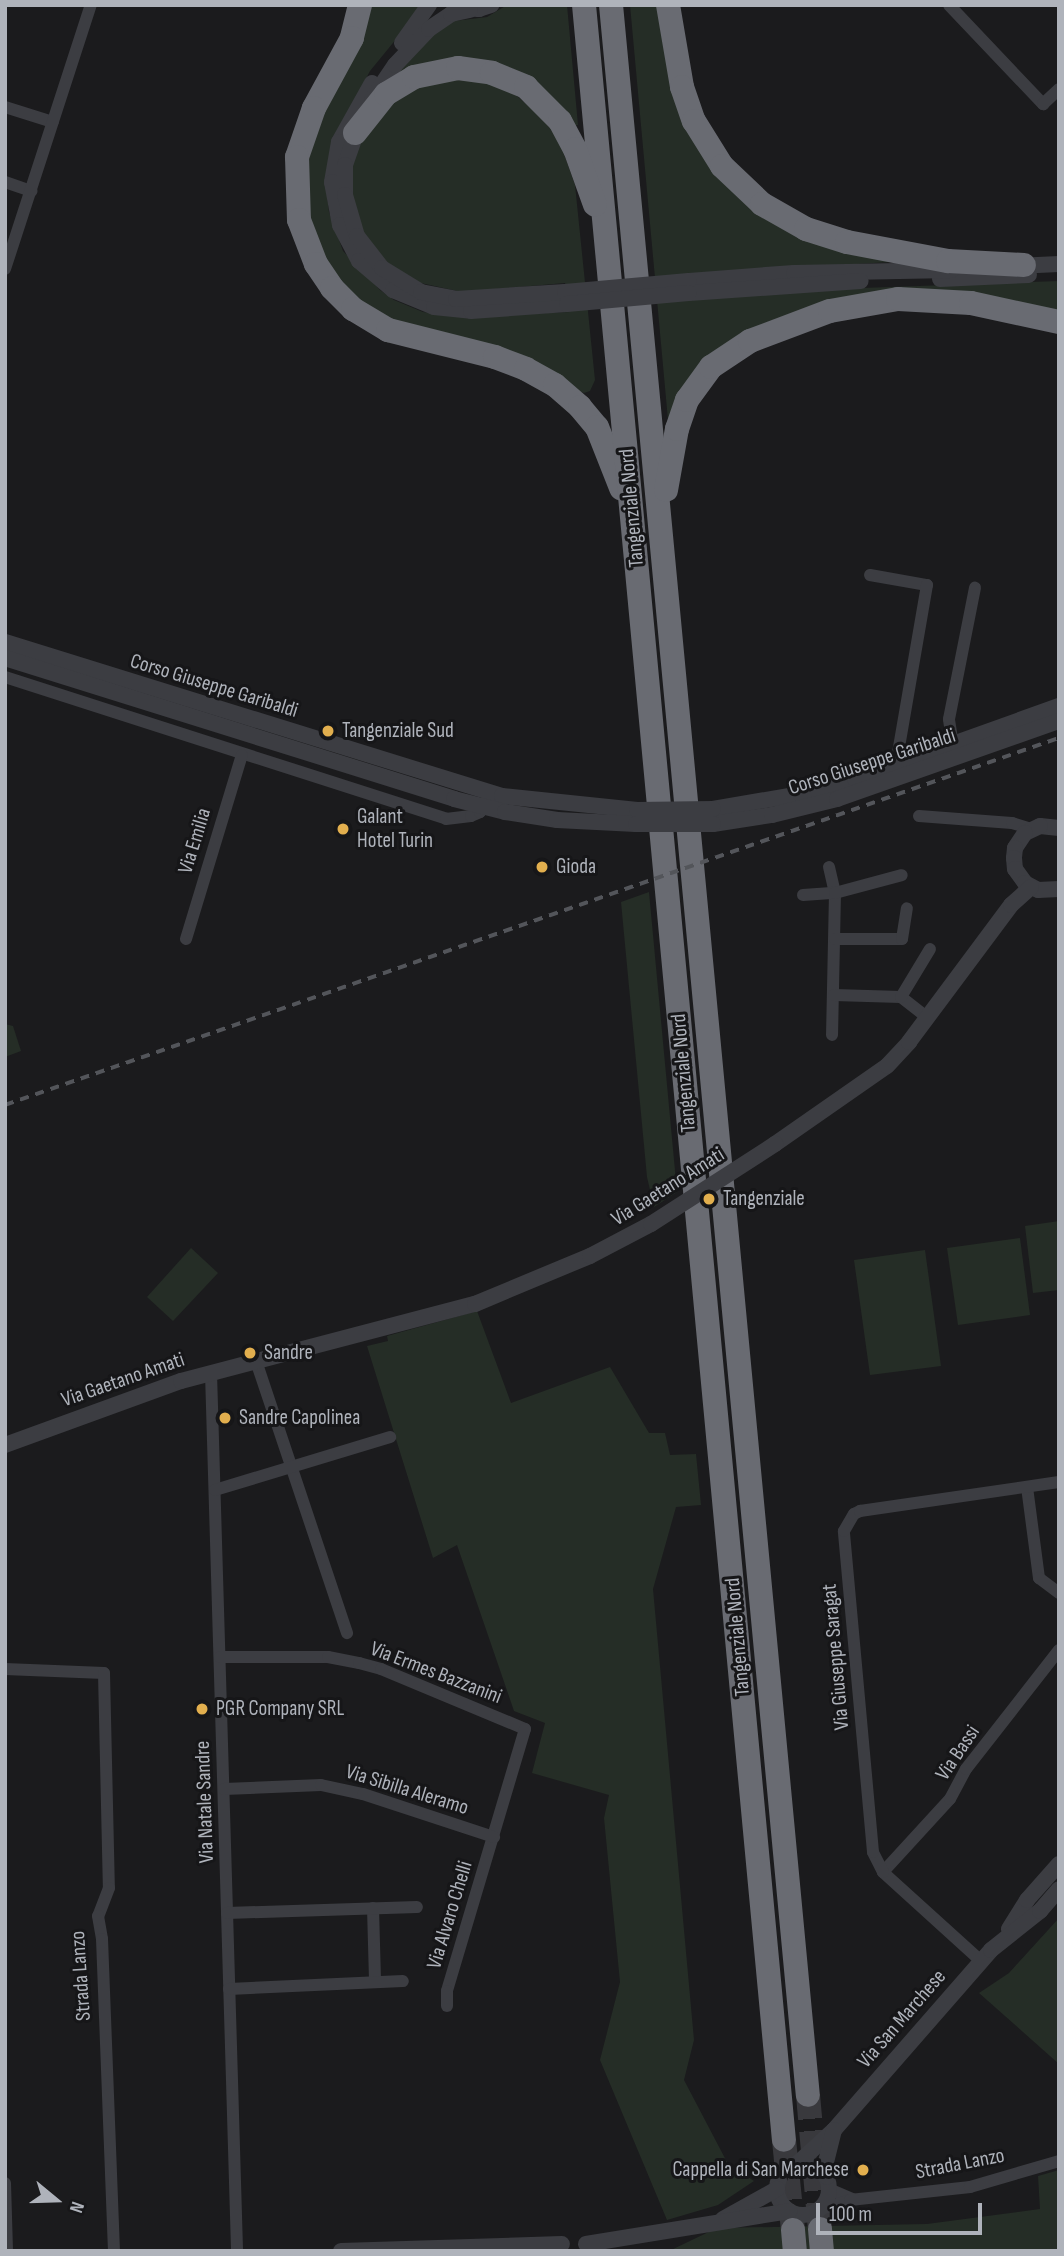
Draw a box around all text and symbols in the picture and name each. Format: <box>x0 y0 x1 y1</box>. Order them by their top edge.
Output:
street label: Tangenziale Nord <box>614 448 650 568</box>
street label: Corso Giuseppe Garibaldi <box>127 648 301 724</box>
place label: Tangenziale Sud <box>342 718 454 744</box>
marker: Tangenziale Sud <box>320 723 336 739</box>
street label: Corso Giuseppe Garibaldi <box>785 723 959 801</box>
place label: Galant Hotel Turin <box>357 804 433 854</box>
street label: Via Emilia <box>173 805 217 877</box>
marker: Galant Hotel Turin <box>335 821 351 837</box>
place label: Gioda <box>556 854 596 880</box>
marker: Gioda <box>534 859 550 875</box>
street label: Tangenziale Nord <box>666 1013 702 1133</box>
street label: Via Gaetano Amati <box>607 1142 729 1232</box>
place label: Tangenziale <box>723 1186 805 1212</box>
marker: Tangenziale <box>701 1191 717 1207</box>
place label: Sandre <box>264 1340 313 1366</box>
marker: Sandre <box>242 1345 258 1361</box>
street label: Via Gaetano Amati <box>58 1347 188 1413</box>
place label: Sandre Capolinea <box>239 1405 360 1431</box>
marker: Sandre Capolinea <box>217 1410 233 1426</box>
street label: Tangenziale Nord <box>720 1577 756 1697</box>
street label: Via Giuseppe Saragat <box>817 1583 855 1731</box>
street label: Via Ermes Bazzanini <box>367 1636 505 1710</box>
place label: PGR Company SRL <box>216 1696 344 1722</box>
marker: PGR Company SRL <box>194 1701 210 1717</box>
street label: Via Bassi <box>930 1721 986 1785</box>
street label: Via Natale Sandre <box>190 1740 220 1864</box>
street label: Via Sibilla Aleramo <box>343 1759 471 1821</box>
street label: Via Alvaro Chelli <box>422 1858 478 1972</box>
street label: Strada Lanzo <box>65 1930 97 2022</box>
street label: Via San Marchese <box>852 1965 952 2073</box>
street label: Strada Lanzo <box>913 2143 1007 2185</box>
place label: Cappella di San Marchese <box>673 2157 849 2183</box>
marker: Cappella di San Marchese <box>855 2162 871 2178</box>
north arrow <box>21 2165 91 2235</box>
scale bar <box>819 2190 985 2234</box>
text: N <box>64 2198 89 2216</box>
text: 100 m <box>829 2202 872 2227</box>

